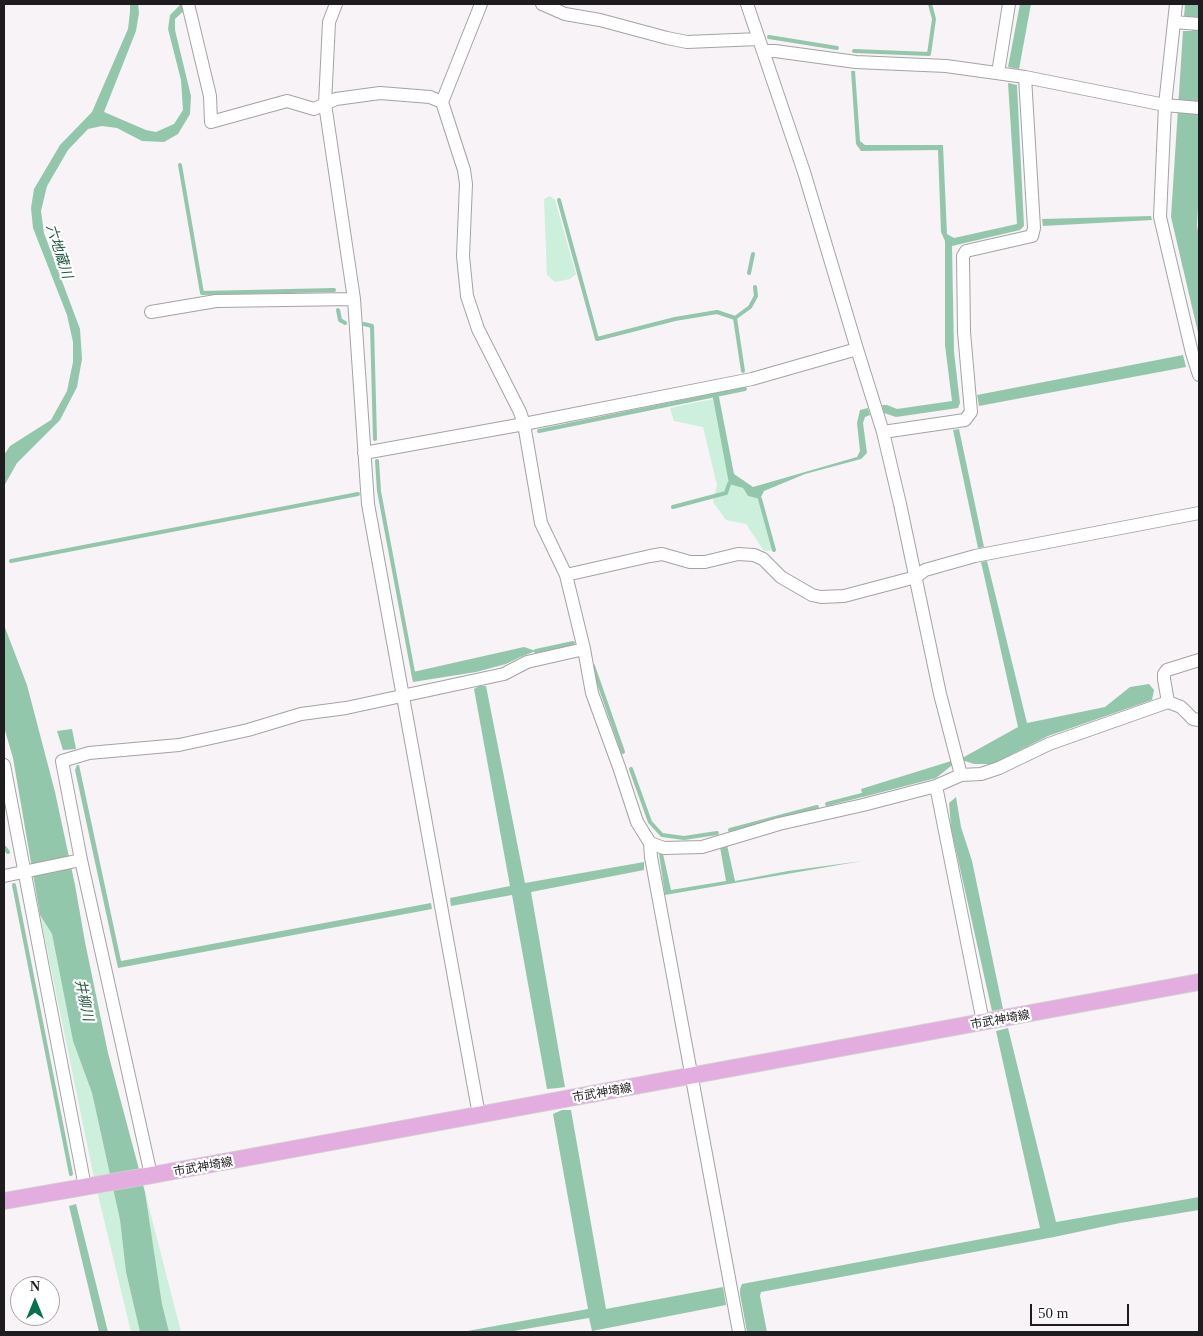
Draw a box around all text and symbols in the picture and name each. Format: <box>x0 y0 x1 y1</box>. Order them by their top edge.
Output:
water label: 六地蔵川 <box>43 222 77 280</box>
water label: 井柳川 <box>72 978 98 1022</box>
street label: 市武神埼線 <box>969 1007 1031 1031</box>
street label: 市武神埼線 <box>571 1080 633 1104</box>
street label: 市武神埼線 <box>172 1154 234 1178</box>
north arrow <box>10 1276 60 1326</box>
text: N <box>30 1279 40 1294</box>
scale bar <box>1033 1294 1132 1326</box>
text: 50 m <box>1038 1305 1068 1321</box>

